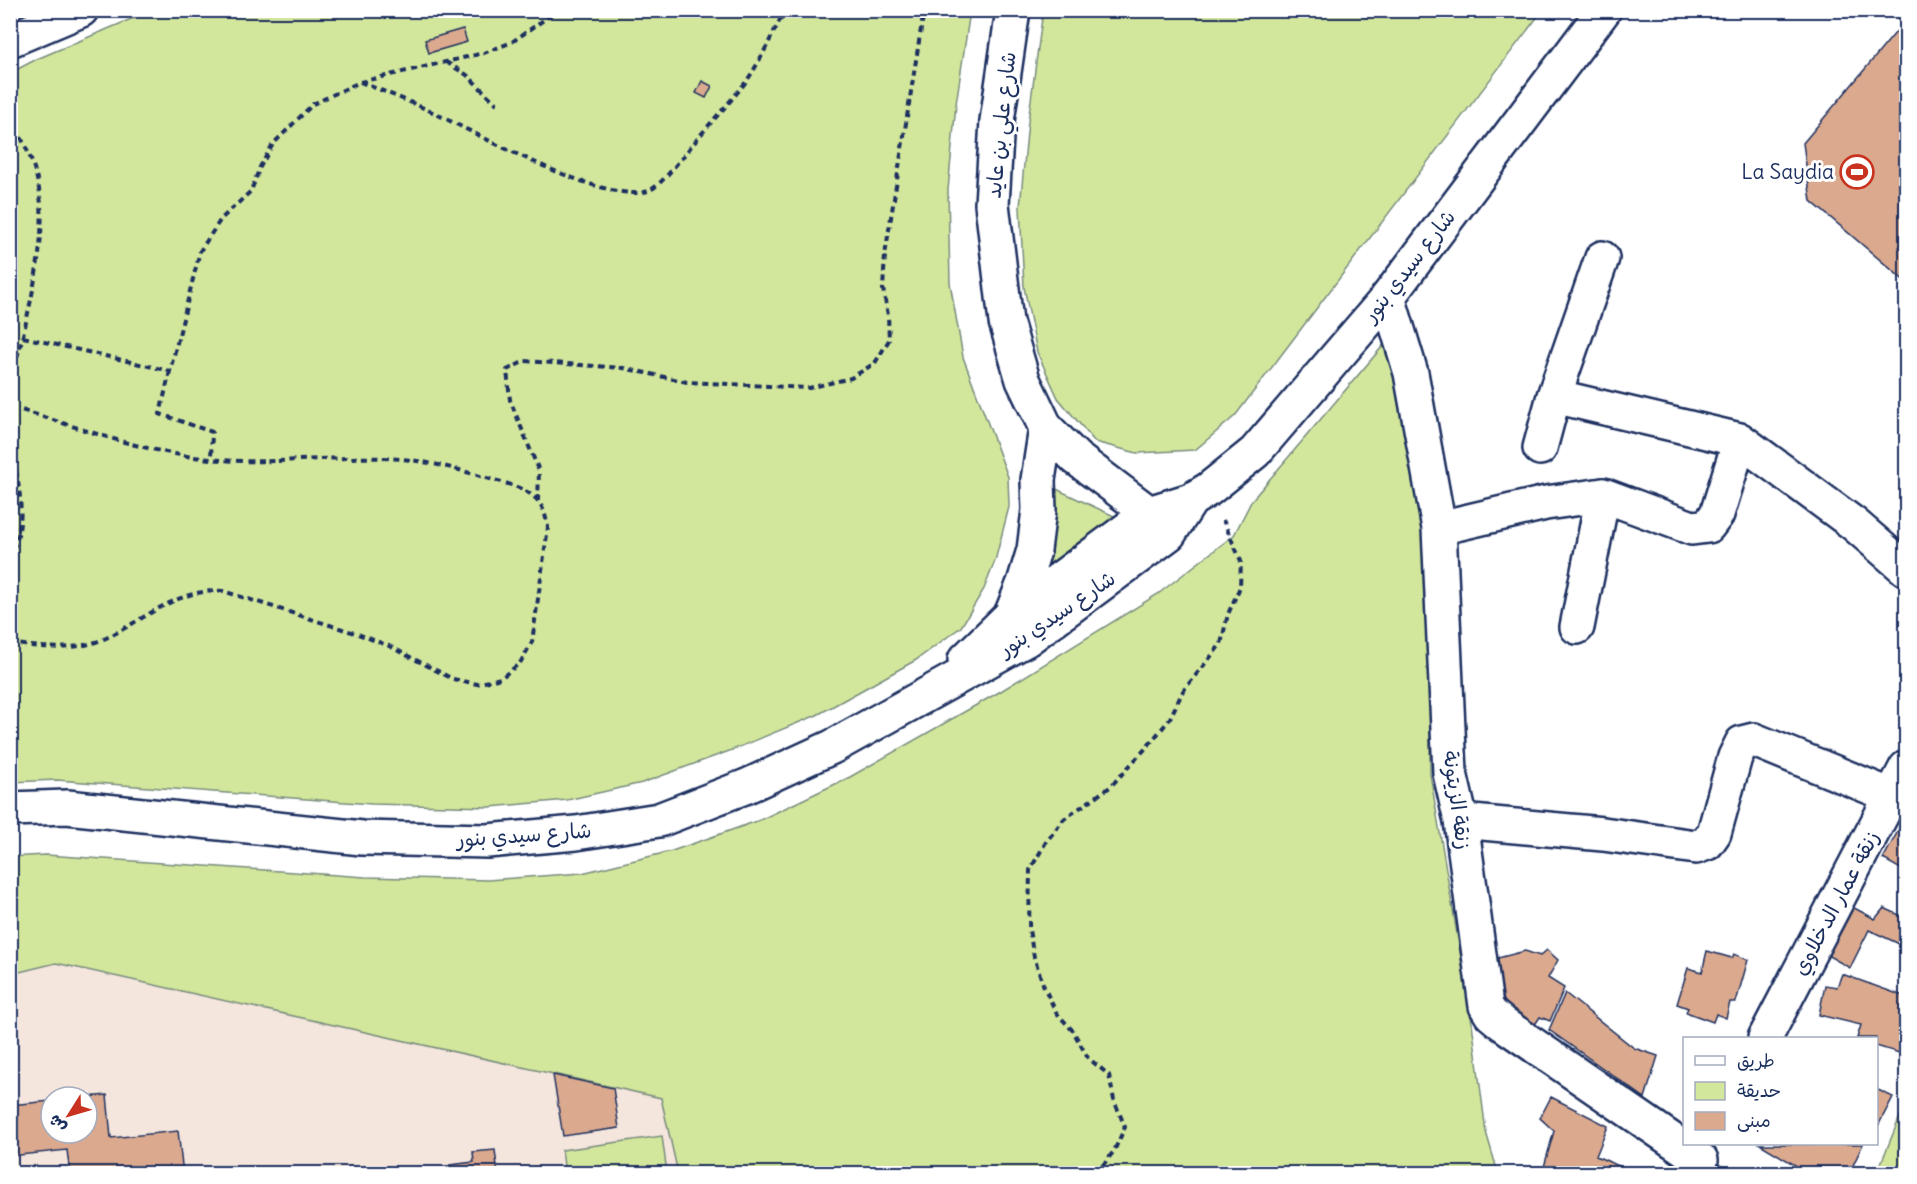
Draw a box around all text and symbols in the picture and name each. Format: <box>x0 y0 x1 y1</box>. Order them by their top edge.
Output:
street label: شارع علي بن عايد <box>979 50 1028 200</box>
sports icon: La Saydia <box>1839 154 1875 190</box>
place label: La Saydia <box>1741 158 1834 185</box>
street label: شارع سيدي بنور <box>1355 204 1462 330</box>
street label: شارع سيدي بنور <box>991 565 1121 665</box>
street label: زنقة الزيتونة <box>1436 749 1478 851</box>
street label: شارع سيدي بنور <box>454 816 592 855</box>
street label: زنقة عمار الدخلاوي <box>1786 826 1887 981</box>
legend <box>1683 1037 1878 1145</box>
text: طريق <box>1737 1049 1775 1072</box>
text: حديقة <box>1737 1079 1781 1102</box>
north arrow <box>39 1085 99 1145</box>
text: مبنى <box>1737 1109 1771 1132</box>
text: ش <box>44 1111 70 1137</box>

